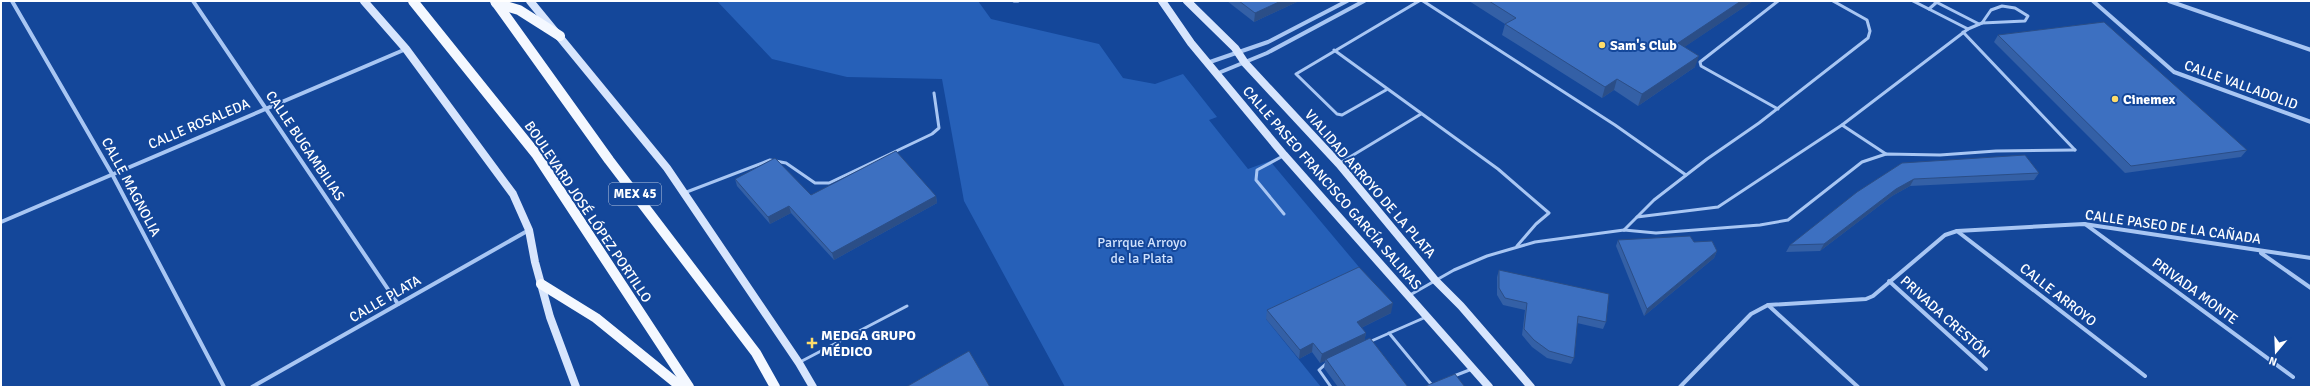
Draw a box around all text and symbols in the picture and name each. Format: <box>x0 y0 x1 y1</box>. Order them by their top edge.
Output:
place label: Sam's Club <box>1610 37 1677 54</box>
marker: Sam's Club <box>1597 40 1607 50</box>
street label: CALLE VALLADOLID <box>2182 57 2300 113</box>
street label: CALLE PASEO FRANCISCO GARCÍA SALINAS <box>1239 83 1425 293</box>
street label: CALLE BUGAMBILIAS <box>262 88 348 204</box>
place label: Cinemex <box>2123 91 2176 108</box>
marker: Cinemex <box>2110 94 2120 104</box>
street label: CALLE ROSALEDA <box>146 95 253 153</box>
street label: VIALIDAD ARROYO DE LA PLATA <box>1301 106 1439 262</box>
street label: BOULEVARD JOSÉ LÓPEZ PORTILLO <box>521 118 655 306</box>
street label: CALLE MAGNOLIA <box>98 135 164 240</box>
road number: MEX 45 <box>609 183 661 205</box>
street label: CALLE PASEO DE LA CAÑADA <box>2084 206 2262 248</box>
park label: Parrque Arroyo de la Plata <box>1097 234 1187 267</box>
street label: PRIVADA MONTE <box>2149 254 2241 328</box>
street label: CALLE ARROYO <box>2016 260 2100 330</box>
street label: CALLE PLATA <box>346 271 424 326</box>
street label: PRIVADA CRESTÓN <box>1897 272 1993 362</box>
place label: MEDGA GRUPO MÉDICO <box>821 327 916 360</box>
north arrow <box>2256 332 2296 372</box>
marker: MEDGA GRUPO MÉDICO <box>806 337 818 349</box>
text: N <box>2267 354 2279 368</box>

